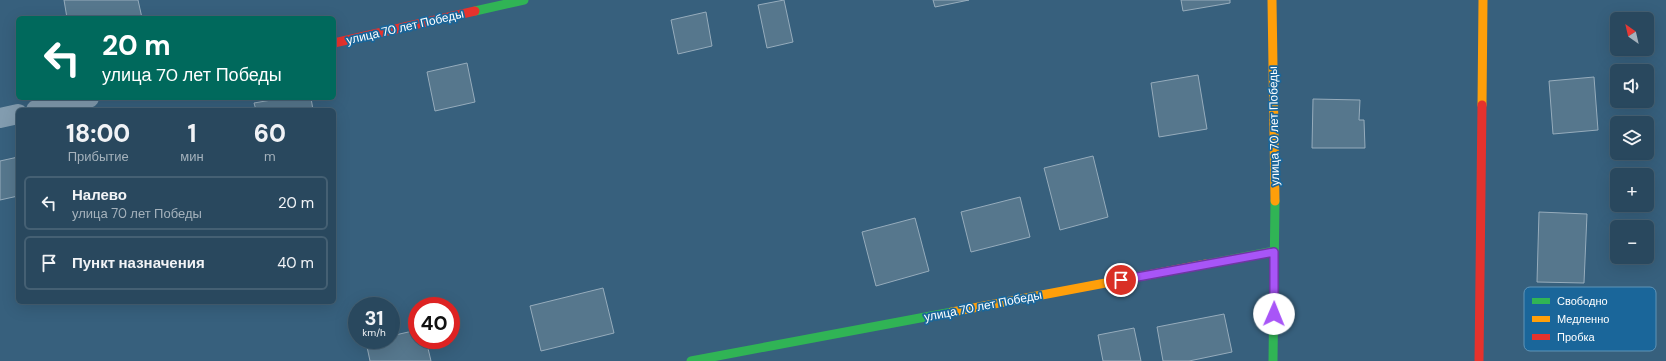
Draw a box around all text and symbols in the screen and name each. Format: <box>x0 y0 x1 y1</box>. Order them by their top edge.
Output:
street label: улица 70 лет Победы <box>345 6 465 48</box>
north arrow <box>1610 12 1654 56</box>
map controls <box>1610 12 1654 264</box>
text: 20 m <box>102 27 171 64</box>
icon: left <box>36 32 88 84</box>
text: улица 70 лет Победы <box>102 63 282 87</box>
button: sound <box>1610 64 1654 108</box>
street label: улица 70 лет Победы <box>1265 66 1283 186</box>
button: layers <box>1610 116 1654 160</box>
text: 18:00 <box>66 118 130 149</box>
text: 1 <box>188 118 196 149</box>
text: 60 <box>254 118 286 149</box>
text: Прибытие <box>68 148 129 165</box>
text: мин <box>180 148 204 165</box>
text: m <box>264 148 276 165</box>
button: + <box>1610 168 1654 212</box>
text: Налево <box>72 185 127 205</box>
icon: left <box>38 192 60 214</box>
text: 20 m <box>278 193 314 213</box>
text: улица 70 лет Победы <box>72 205 202 222</box>
button: − <box>1610 220 1654 264</box>
icon: arrive <box>38 252 60 274</box>
text: Пункт назначения <box>72 253 205 273</box>
text: 40 m <box>277 253 314 273</box>
pin <box>1104 263 1138 297</box>
icon: arrive <box>1110 269 1132 291</box>
street label: улица 70 лет Победы <box>923 287 1043 325</box>
legend <box>1524 287 1656 351</box>
position arrow <box>1253 293 1295 335</box>
text: Свободно <box>1557 294 1608 308</box>
speed limit sign: 40 <box>408 297 460 349</box>
text: 31 <box>364 305 384 331</box>
text: Медленно <box>1557 312 1609 326</box>
text: km/h <box>362 326 386 339</box>
text: Пробка <box>1557 330 1595 344</box>

